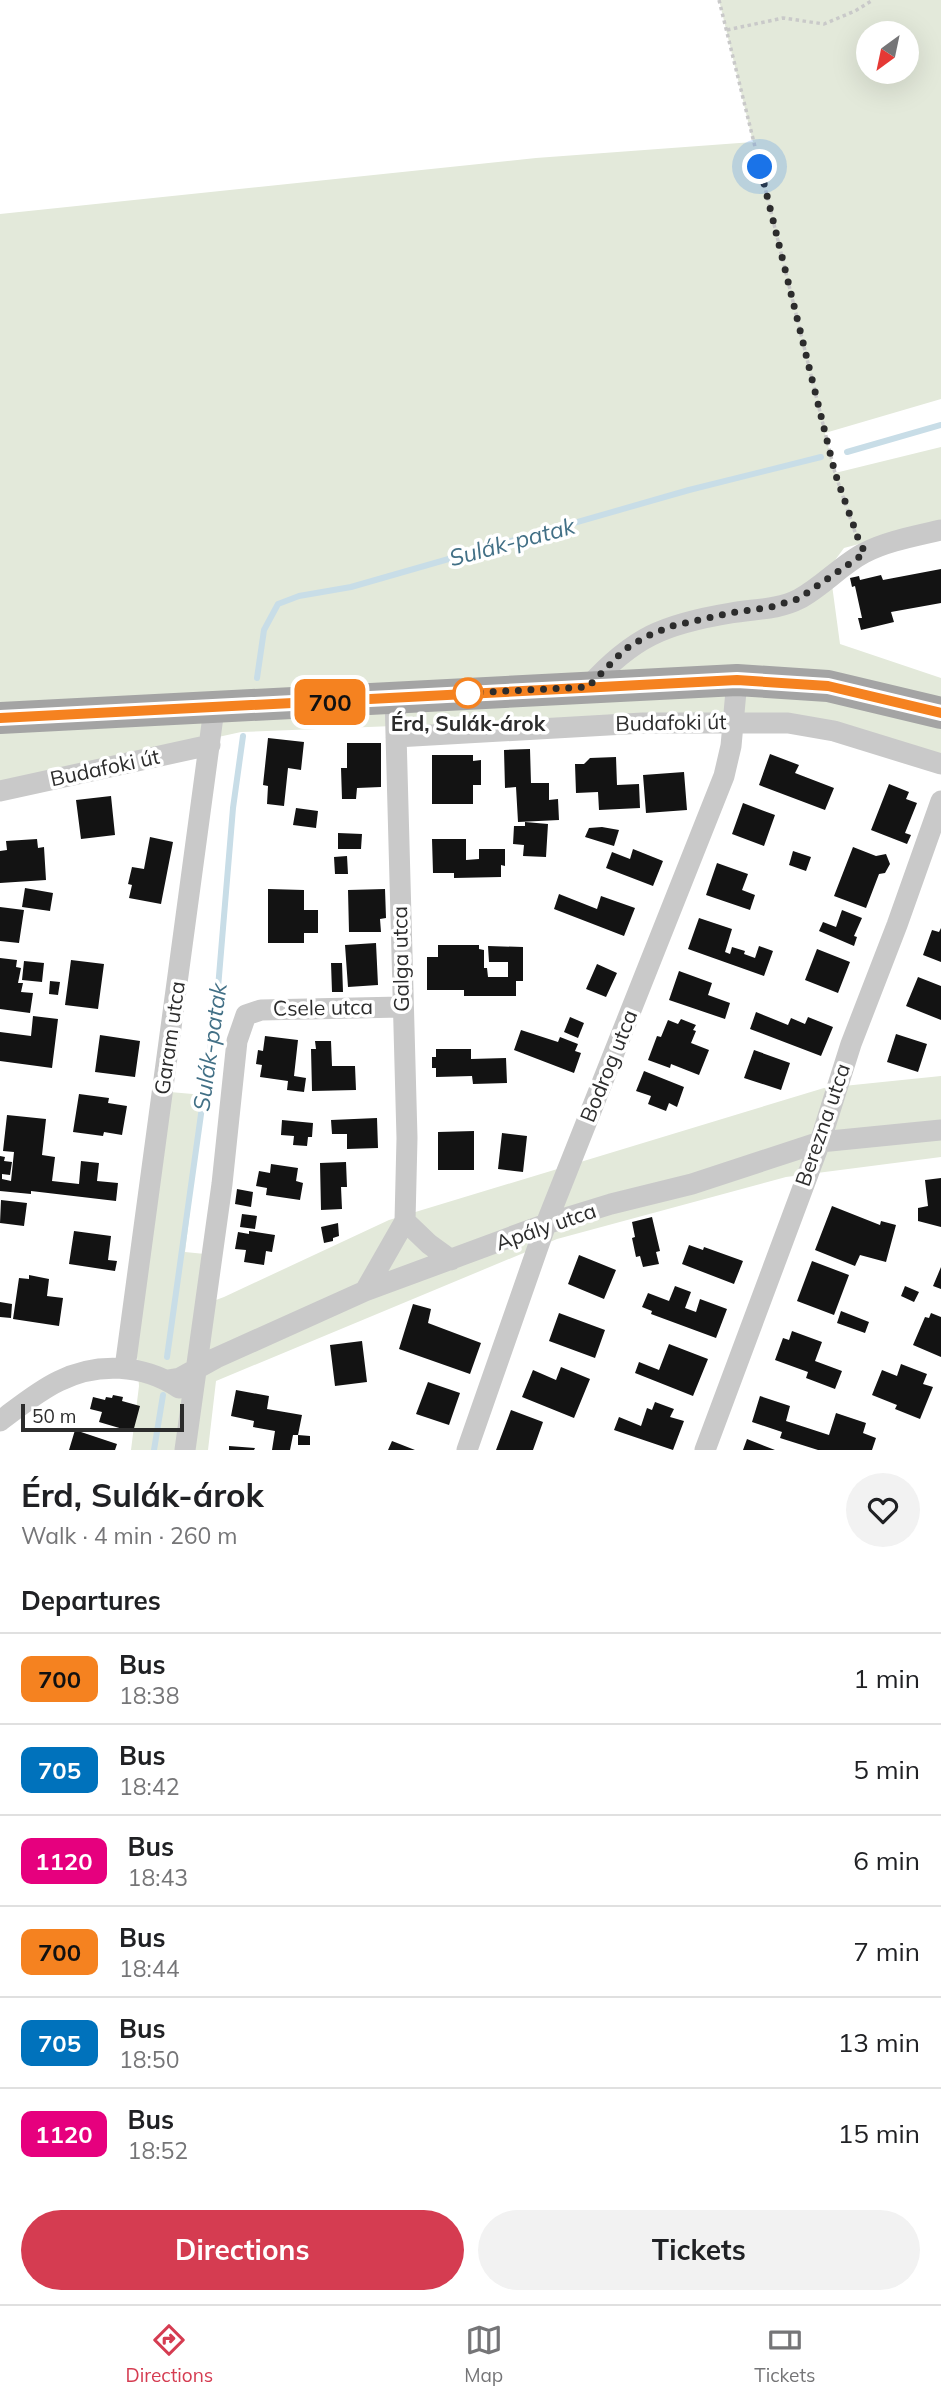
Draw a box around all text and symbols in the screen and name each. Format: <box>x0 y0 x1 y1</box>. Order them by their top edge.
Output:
north arrow <box>856 21 919 84</box>
map controls <box>856 21 919 84</box>
your location <box>742 149 777 184</box>
water label: Sulák-patak <box>446 510 579 572</box>
marker: Érd, Sulák-árok <box>453 678 483 708</box>
line badge: 700 <box>290 679 370 725</box>
text: 700 <box>308 687 352 717</box>
street label: Budafoki út <box>615 708 727 736</box>
place label: Érd, Sulák-árok <box>391 710 546 736</box>
street label: Budafoki út <box>48 743 162 791</box>
street label: Galga utca <box>386 906 414 1012</box>
street label: Garam utca <box>148 979 190 1096</box>
water label: Sulák-patak <box>186 980 233 1113</box>
street label: Csele utca <box>273 993 373 1021</box>
street label: Bodrog utca <box>574 1006 642 1126</box>
street label: Berezna utca <box>789 1060 855 1189</box>
street label: Apály utca <box>492 1197 599 1255</box>
scale bar <box>21 1401 184 1433</box>
text: 50 m <box>32 1404 76 1428</box>
button: heart <box>846 1473 920 1547</box>
text: Érd, Sulák-árok <box>21 1474 264 1515</box>
text: Walk · 4 min · 260 m <box>21 1521 238 1550</box>
text: Departures <box>21 1584 161 1617</box>
text: Bus <box>119 1648 165 1681</box>
text: 1 min <box>853 1662 920 1695</box>
text: 700 <box>38 1664 81 1694</box>
text: 18:38 <box>119 1681 179 1710</box>
text: Bus <box>119 1739 165 1772</box>
text: 5 min <box>853 1753 920 1786</box>
text: 705 <box>38 1755 81 1785</box>
text: 18:42 <box>119 1772 179 1801</box>
text: Bus <box>128 1830 174 1863</box>
text: 6 min <box>853 1844 920 1877</box>
text: 1120 <box>35 1846 93 1876</box>
text: 18:43 <box>128 1863 188 1892</box>
text: Bus <box>119 1921 165 1954</box>
text: 7 min <box>853 1935 920 1968</box>
text: 700 <box>38 1937 81 1967</box>
text: 18:44 <box>119 1954 179 1983</box>
text: Bus <box>119 2012 165 2045</box>
text: 13 min <box>838 2026 920 2059</box>
text: 705 <box>38 2028 81 2058</box>
text: 18:50 <box>119 2045 179 2074</box>
text: Bus <box>128 2103 174 2136</box>
text: 15 min <box>838 2117 920 2150</box>
text: 1120 <box>35 2119 93 2149</box>
text: 18:52 <box>128 2136 188 2165</box>
button: Directions <box>21 2210 464 2290</box>
button: Tickets <box>478 2210 920 2290</box>
tab: Directions <box>125 2321 213 2387</box>
tab: Map <box>464 2321 503 2387</box>
tab: Tickets <box>754 2321 816 2387</box>

